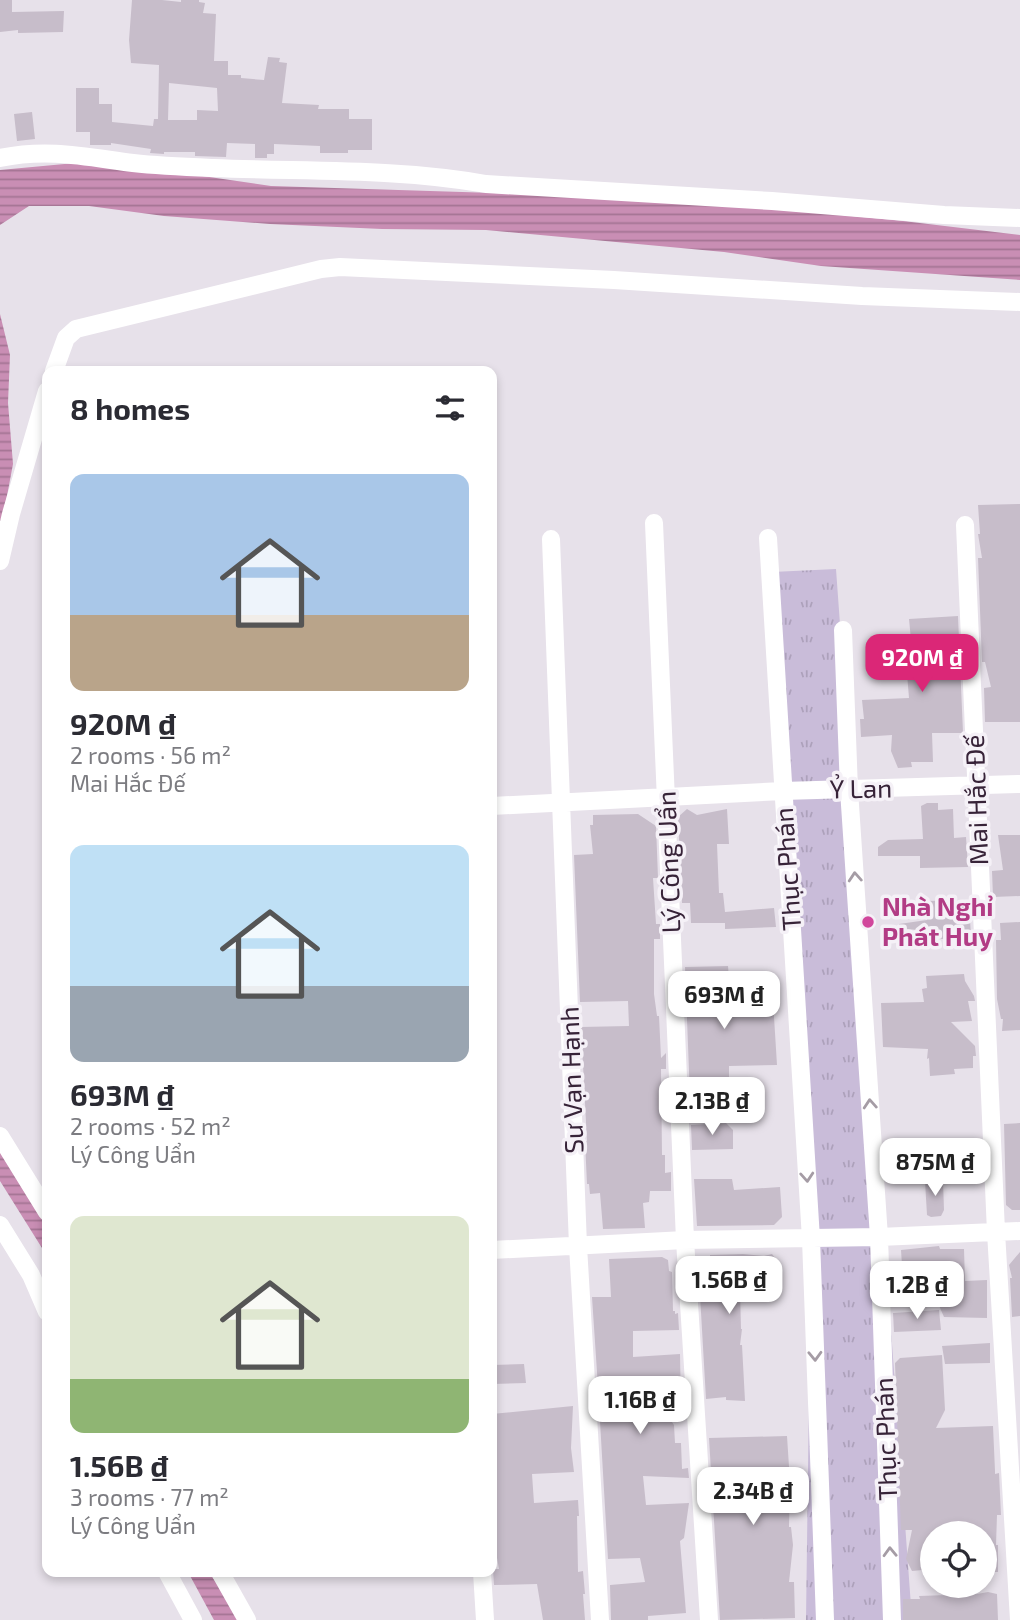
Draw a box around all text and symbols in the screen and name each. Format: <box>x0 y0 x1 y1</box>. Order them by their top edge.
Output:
icon: filters <box>431 389 469 427</box>
text: 8 homes <box>70 390 190 426</box>
icon: home <box>207 520 333 646</box>
pin: 920M ₫ <box>865 634 979 694</box>
text: 920M ₫ <box>881 643 963 671</box>
text: 920M ₫ <box>70 705 176 741</box>
street label: Mai Hắc Đế <box>958 734 993 866</box>
text: 2 rooms · 56 m² <box>70 741 231 769</box>
text: Mai Hắc Đế <box>70 769 186 797</box>
street label: Ỷ Lan <box>829 771 893 804</box>
street label: Lý Công Uẩn <box>650 790 685 934</box>
street label: Thục Phán <box>767 806 806 932</box>
one-way arrow <box>848 871 863 882</box>
place label: Nhà Nghỉ Phát Huy <box>882 890 994 952</box>
icon: home <box>207 891 333 1017</box>
marker: Nhà Nghỉ Phát Huy <box>860 914 876 930</box>
pin: 693M ₫ <box>667 972 781 1031</box>
text: 693M ₫ <box>684 980 764 1008</box>
street label: Sư Vạn Hạnh <box>552 1006 589 1154</box>
text: 693M ₫ <box>70 1076 174 1112</box>
pin: 2.13B ₫ <box>647 1078 777 1137</box>
text: 2.13B ₫ <box>675 1086 749 1114</box>
one-way arrow <box>863 1098 878 1109</box>
text: 2 rooms · 52 m² <box>70 1112 231 1140</box>
pin: 875M ₫ <box>878 1138 992 1198</box>
text: Lý Công Uẩn <box>70 1140 196 1168</box>
text: 875M ₫ <box>896 1147 974 1175</box>
one-way arrow <box>799 1171 814 1182</box>
pin: 1.56B ₫ <box>664 1256 794 1316</box>
icon: home <box>207 1262 333 1388</box>
pin: 1.2B ₫ <box>860 1262 974 1321</box>
text: 1.56B ₫ <box>691 1265 767 1293</box>
text: 1.2B ₫ <box>886 1270 948 1298</box>
one-way arrow <box>808 1351 823 1362</box>
pin: 1.16B ₫ <box>575 1376 705 1436</box>
street label: Thục Phán <box>867 1377 902 1501</box>
text: 1.16B ₫ <box>604 1385 676 1413</box>
text: 1.56B ₫ <box>70 1447 168 1483</box>
pin: 2.34B ₫ <box>688 1468 818 1527</box>
text: 2.34B ₫ <box>713 1476 793 1504</box>
text: 3 rooms · 77 m² <box>70 1483 229 1511</box>
text: Lý Công Uẩn <box>70 1511 196 1539</box>
map controls <box>920 1521 997 1598</box>
button: locate <box>920 1521 997 1598</box>
one-way arrow <box>882 1546 898 1557</box>

